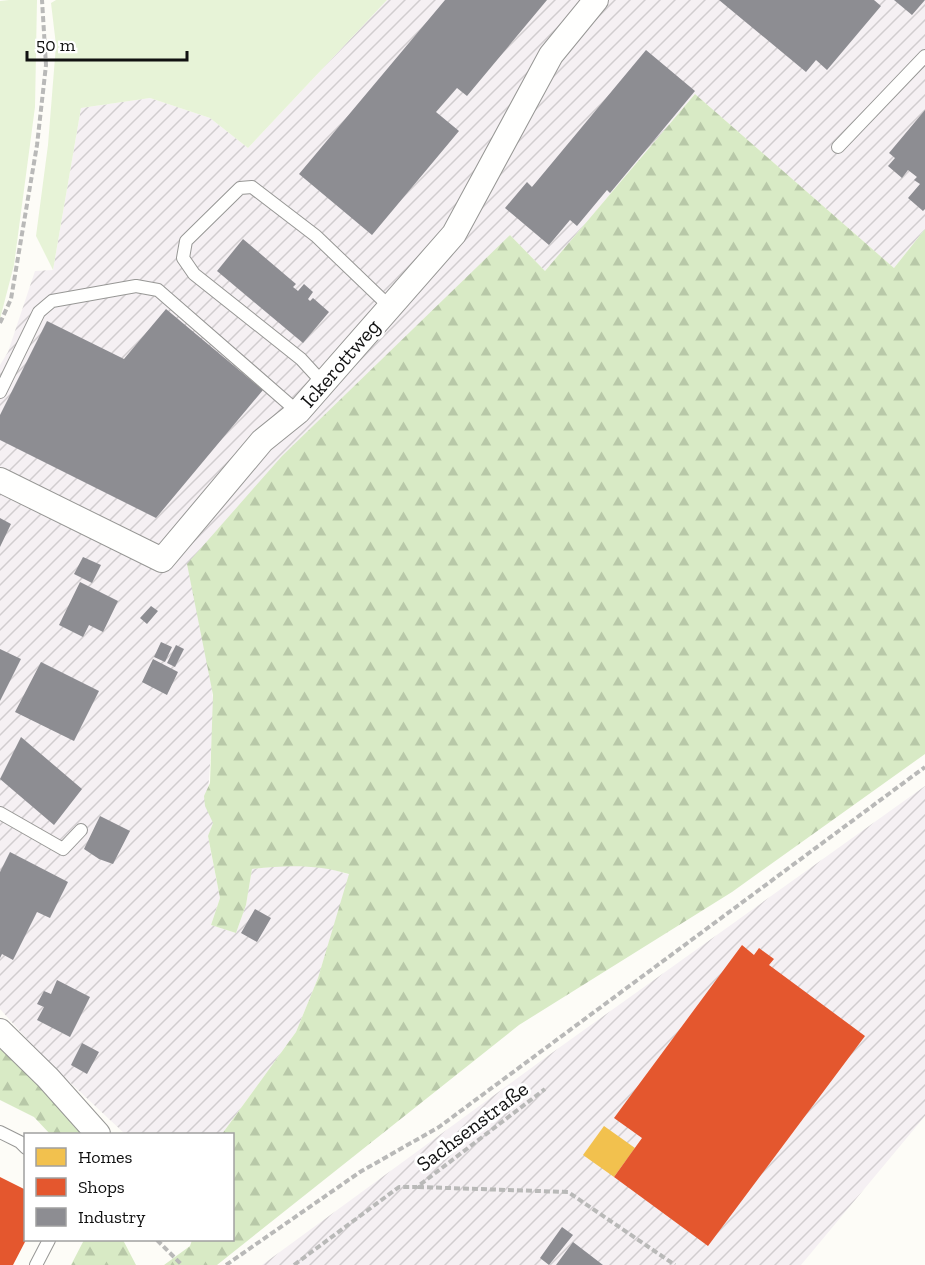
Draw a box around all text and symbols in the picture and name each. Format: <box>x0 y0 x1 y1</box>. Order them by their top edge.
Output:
scale bar <box>27 24 188 62</box>
text: 50 m <box>36 34 76 56</box>
street label: Ickerottweg <box>295 313 385 412</box>
street label: Sachsenstraße <box>411 1076 533 1176</box>
legend <box>24 1133 234 1241</box>
text: Homes <box>78 1146 132 1168</box>
text: Shops <box>78 1176 125 1198</box>
text: Industry <box>78 1206 146 1228</box>

